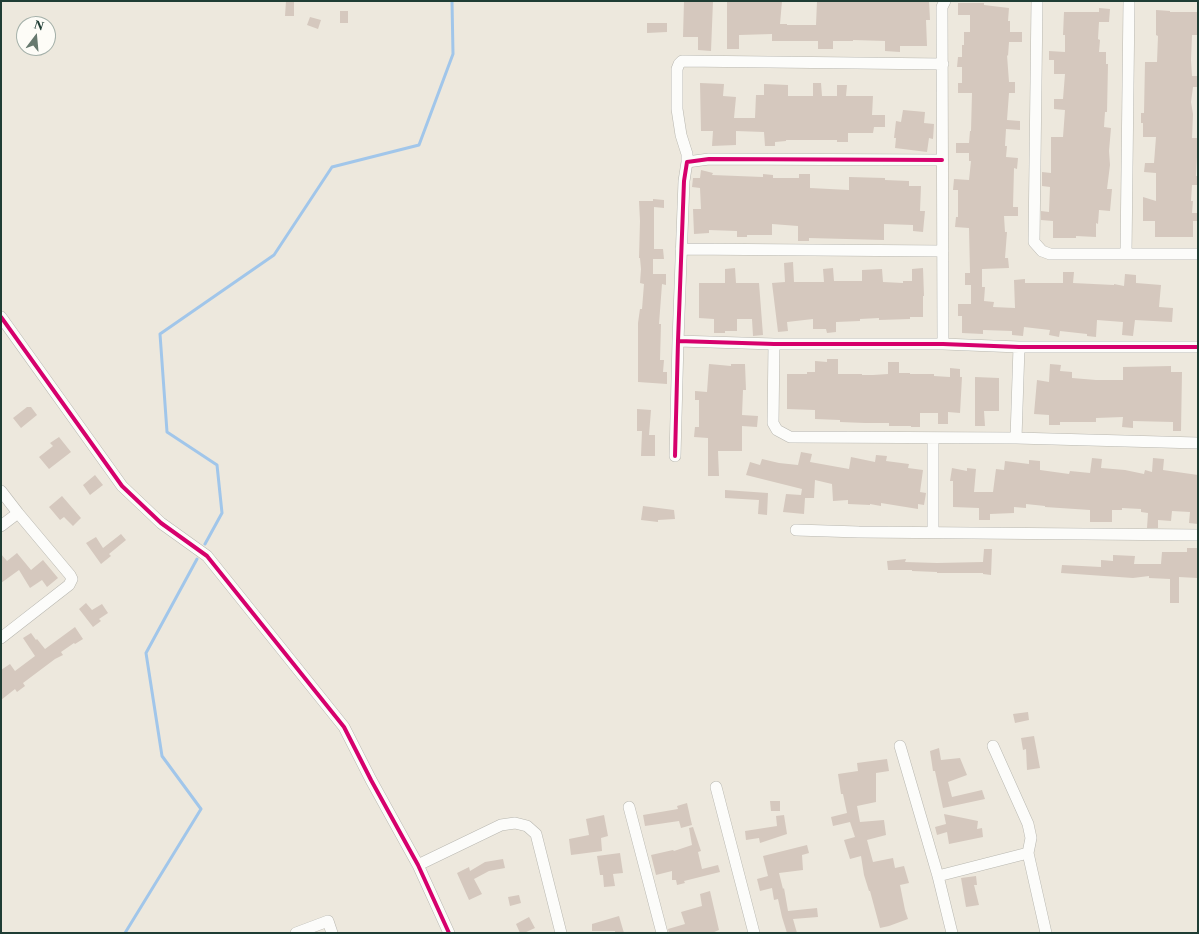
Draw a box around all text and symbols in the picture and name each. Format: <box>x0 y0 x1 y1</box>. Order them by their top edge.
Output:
north arrow <box>16 16 56 56</box>
text: N <box>33 17 46 33</box>

